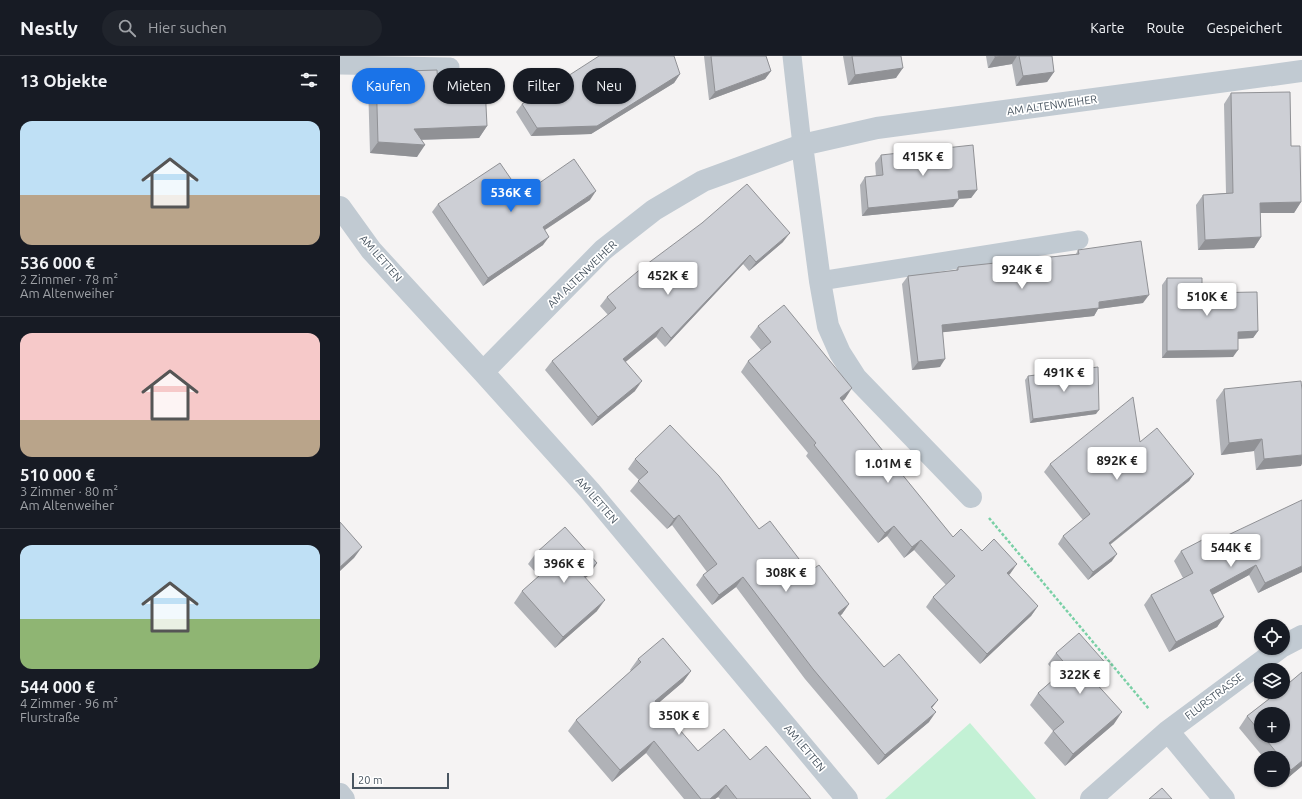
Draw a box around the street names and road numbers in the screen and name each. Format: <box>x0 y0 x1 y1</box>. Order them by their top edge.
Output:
street label: AM ALTENWEIHER <box>1006 93 1098 117</box>
street label: AM LETTEN <box>358 232 404 284</box>
street label: AM ALTENWEIHER <box>545 238 619 310</box>
street label: AM LETTEN <box>574 474 620 526</box>
street label: FLURSTRASSE <box>1183 670 1245 722</box>
street label: AM LETTEN <box>782 722 828 774</box>

